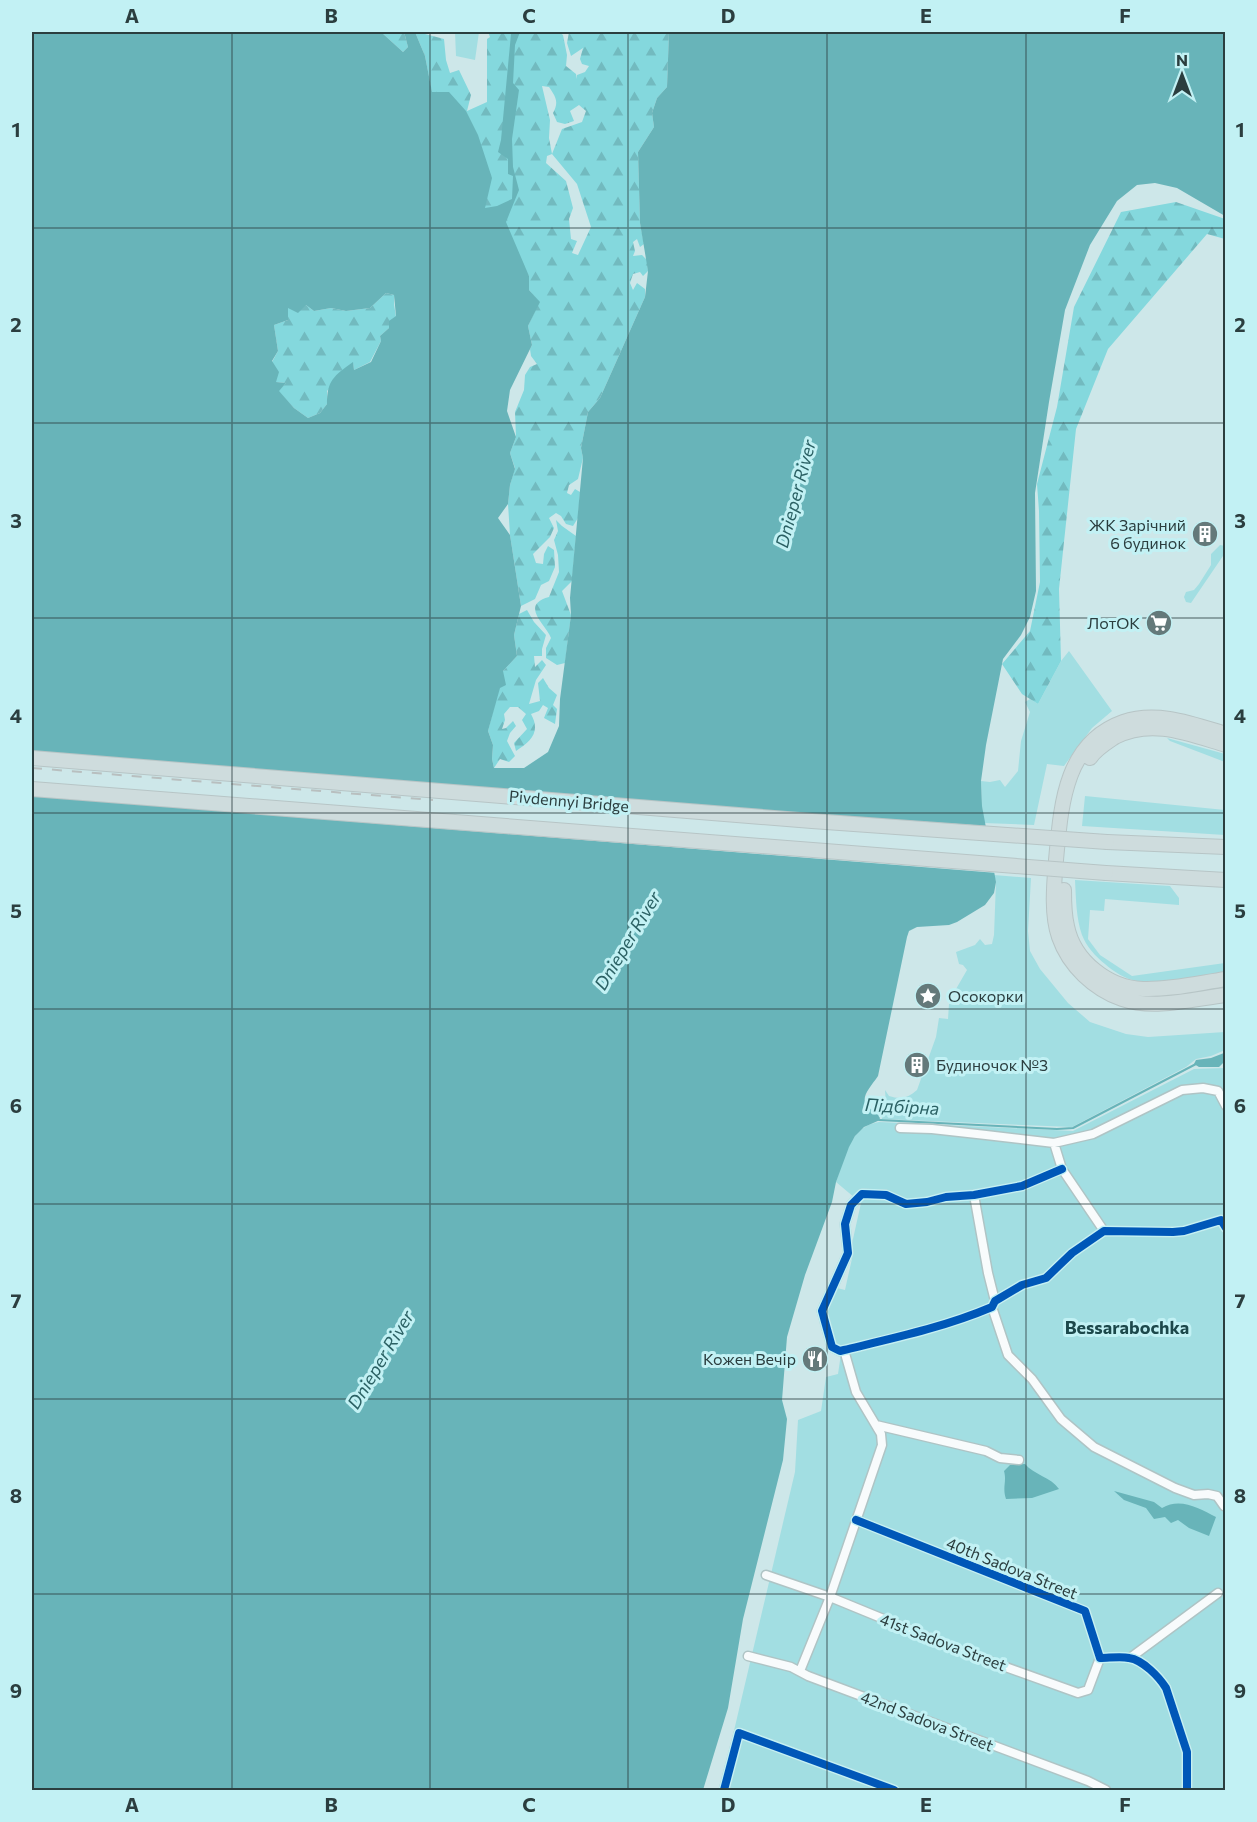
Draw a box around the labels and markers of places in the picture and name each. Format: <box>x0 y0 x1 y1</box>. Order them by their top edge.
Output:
place label: ЖК Зарічний 6 будинок <box>1089 515 1186 552</box>
building icon: ЖК Зарічний 6 будинок <box>1190 519 1220 549</box>
supermarket icon: ЛотОК <box>1144 608 1174 638</box>
place label: ЛотОК <box>1087 613 1140 632</box>
place icon: Осокорки <box>913 981 943 1011</box>
place label: Осокорки <box>948 986 1023 1005</box>
building icon: Будиночок №3 <box>902 1050 932 1080</box>
place label: Будиночок №3 <box>936 1055 1048 1074</box>
restaurant icon: Кожен Вечір <box>800 1344 830 1374</box>
place label: Кожен Вечір <box>703 1349 796 1368</box>

